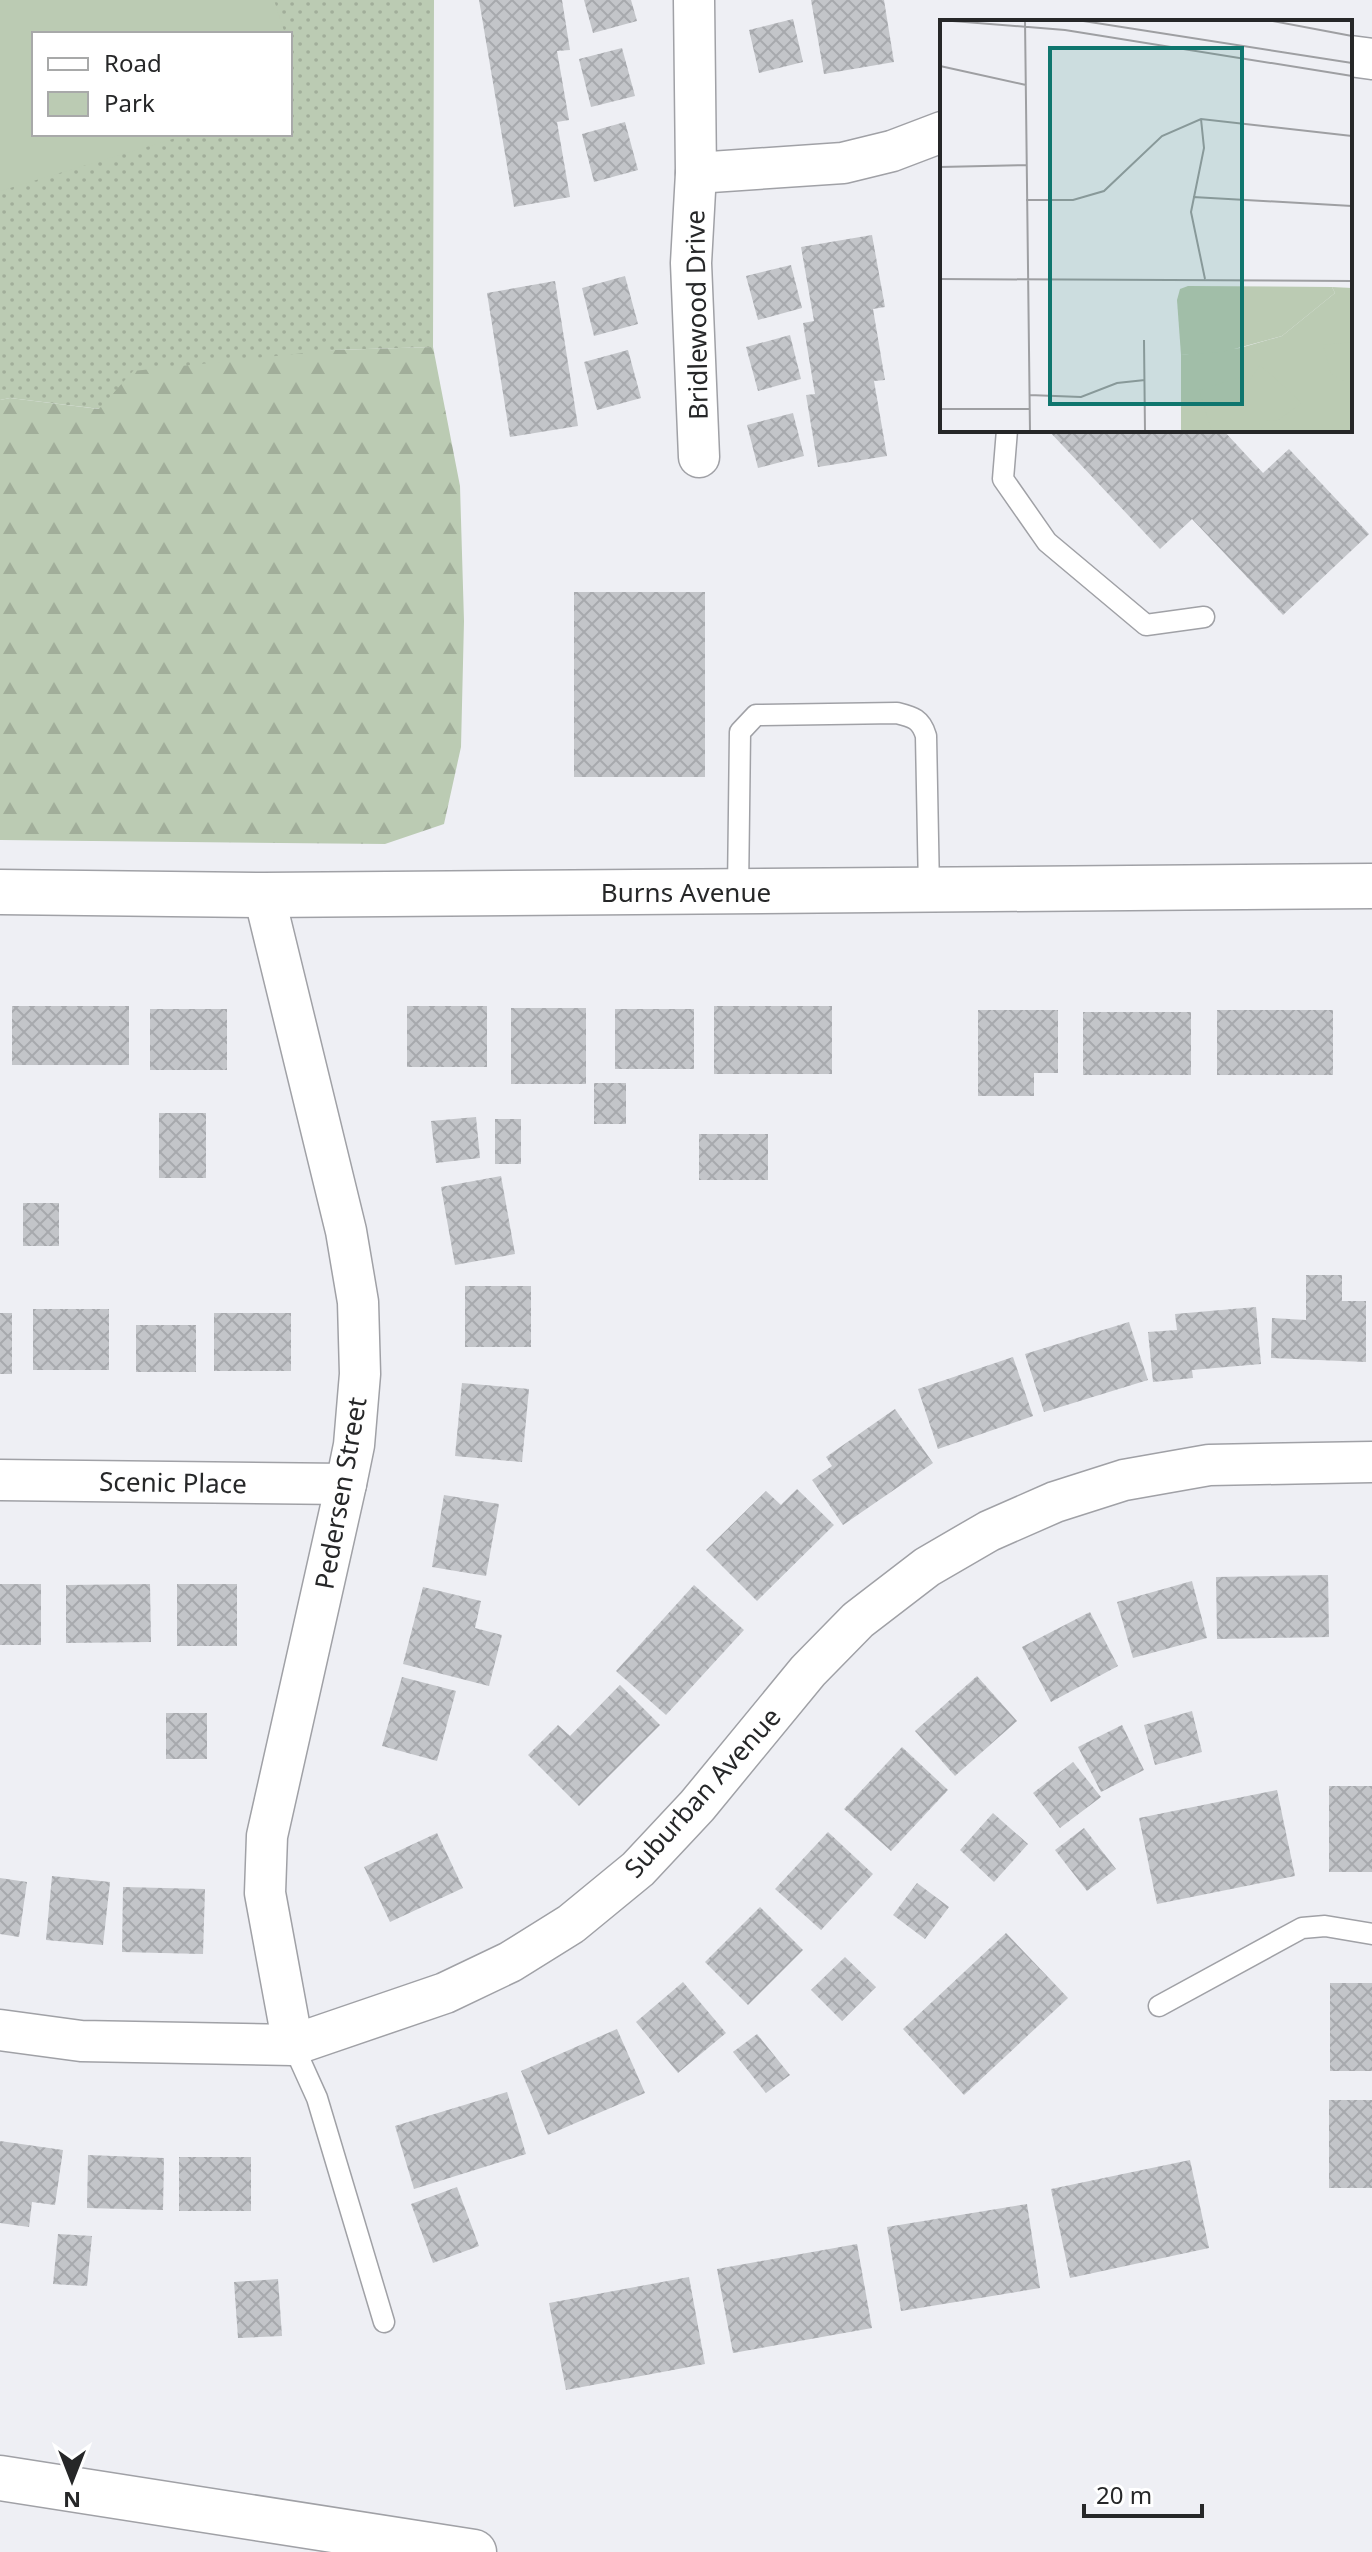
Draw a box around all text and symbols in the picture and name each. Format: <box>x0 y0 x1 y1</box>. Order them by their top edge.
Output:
inset map <box>940 20 1352 432</box>
legend <box>32 32 292 136</box>
text: Road <box>104 46 162 79</box>
text: Park <box>104 86 155 119</box>
street label: Bridlewood Drive <box>676 210 716 420</box>
street label: Burns Avenue <box>601 874 771 910</box>
street label: Pedersen Street <box>305 1394 375 1592</box>
street label: Scenic Place <box>99 1463 247 1501</box>
street label: Suburban Avenue <box>616 1699 788 1885</box>
north arrow <box>32 2440 112 2520</box>
scale bar <box>1084 2468 1202 2518</box>
text: 20 m <box>1096 2478 1152 2511</box>
text: N <box>63 2486 81 2516</box>

